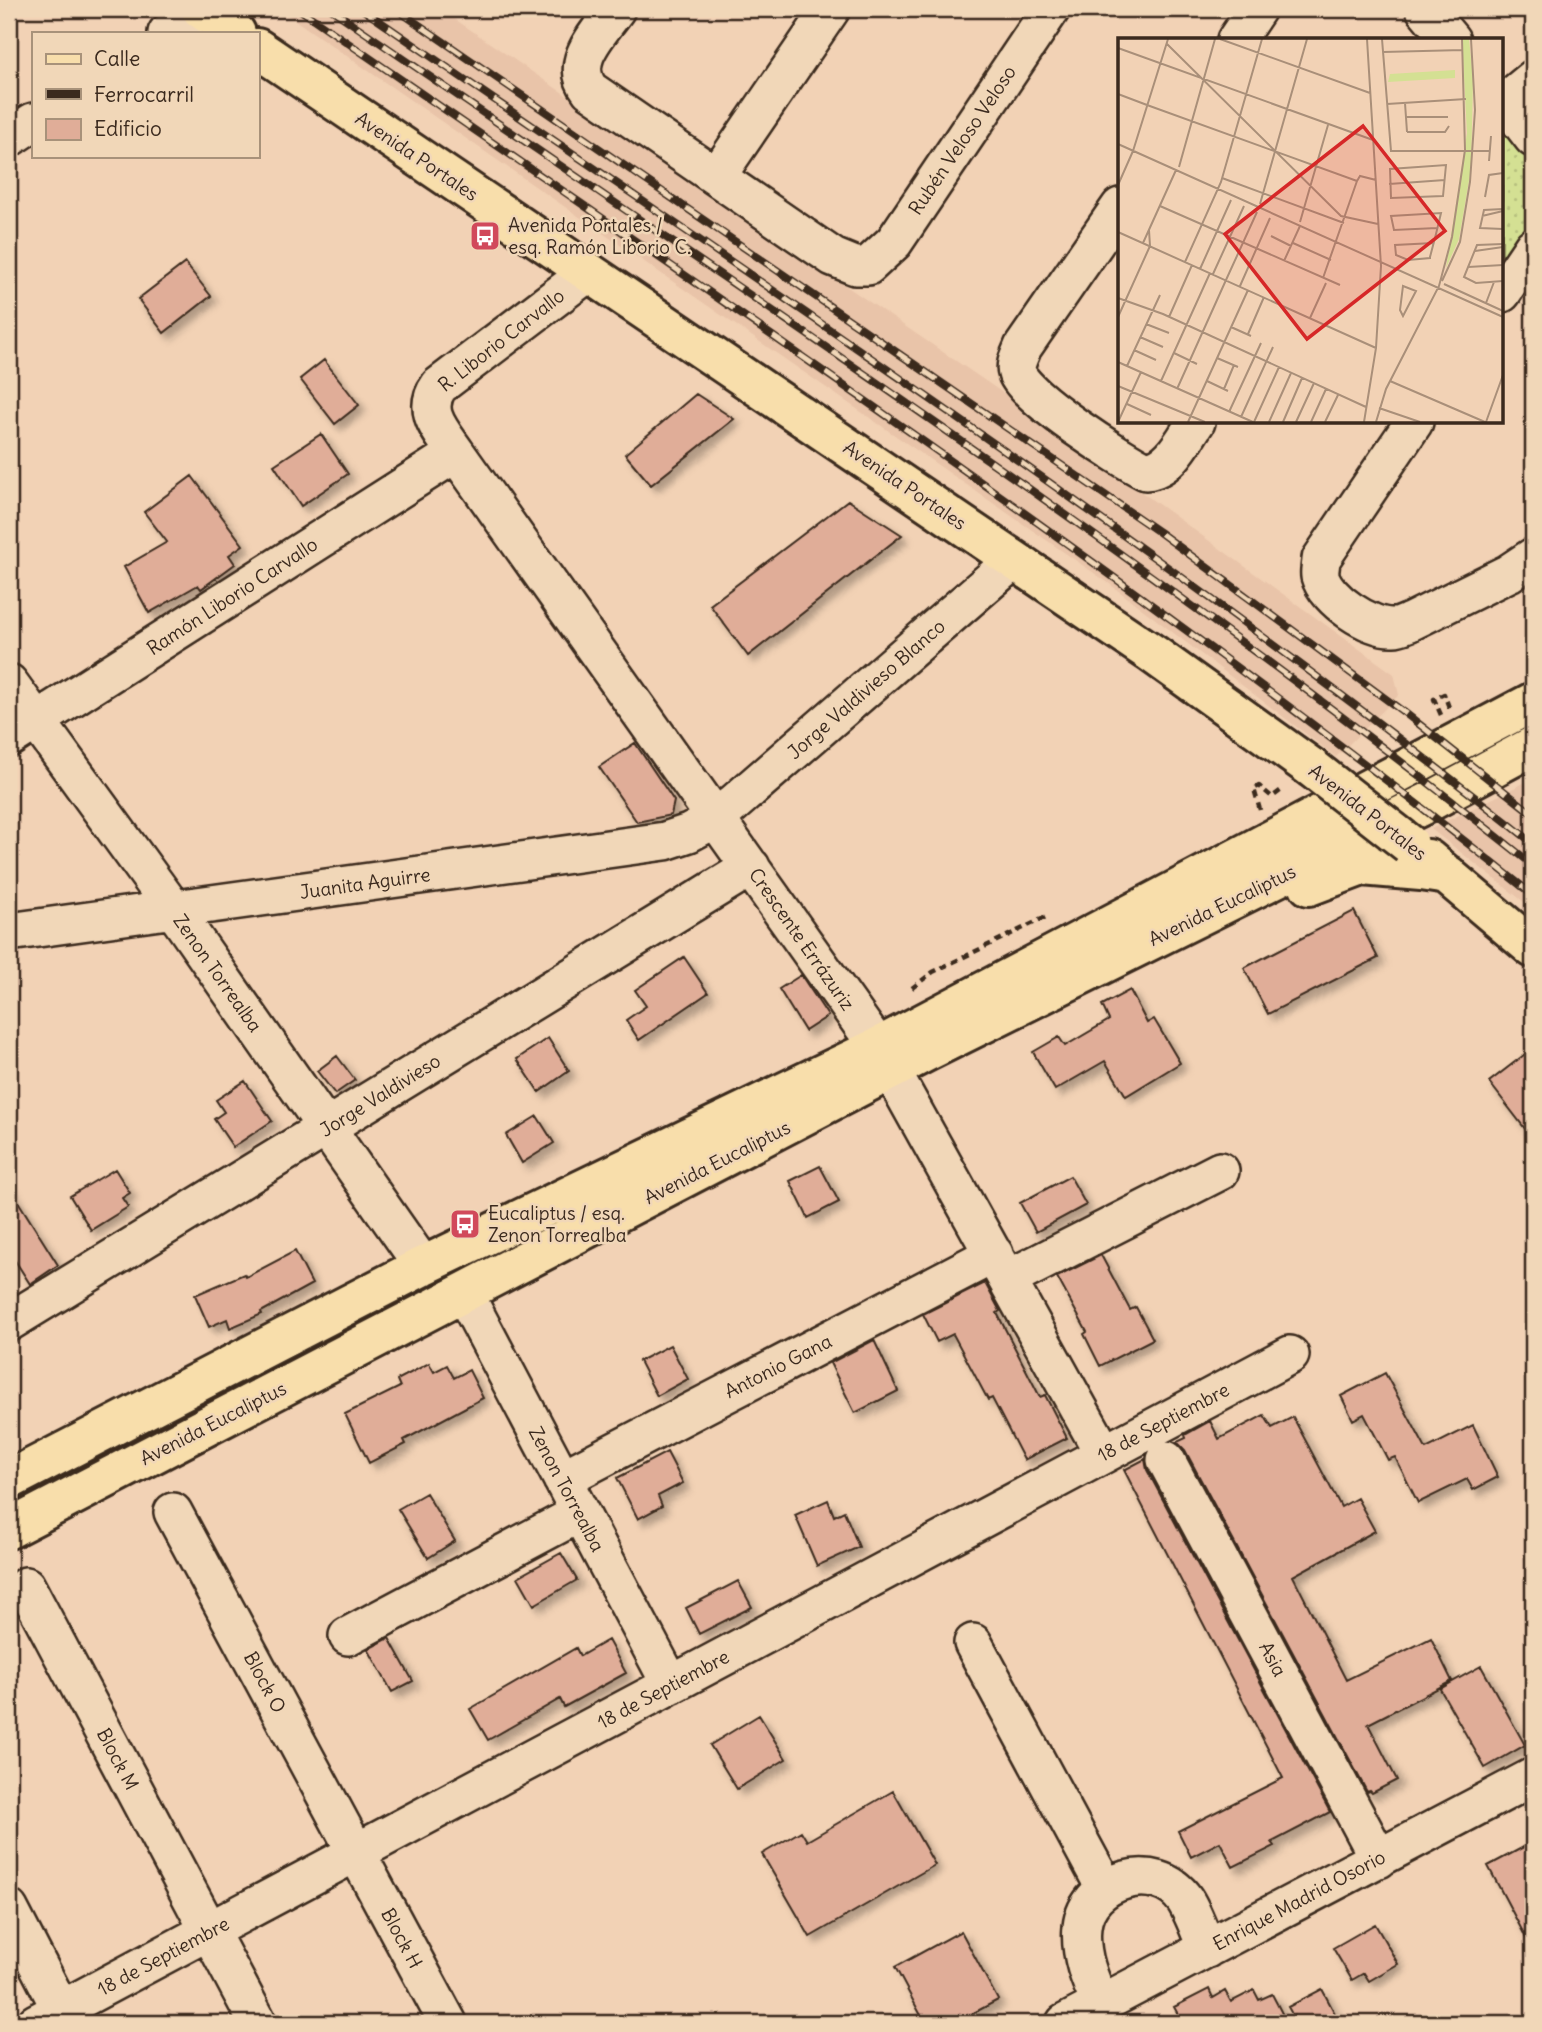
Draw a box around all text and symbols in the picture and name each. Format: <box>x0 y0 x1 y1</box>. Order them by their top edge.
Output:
legend <box>32 32 259 158</box>
inset map <box>1118 38 1504 424</box>
text: Calle <box>94 45 140 72</box>
street label: Rubén Veloso Veloso <box>903 61 1021 219</box>
text: Ferrocarril <box>94 81 194 108</box>
street label: Avenida Portales <box>351 106 483 206</box>
text: Edificio <box>94 115 162 142</box>
place label: Avenida Portales / esq. Ramón Liborio C. <box>508 213 691 259</box>
bus stop icon: Avenida Portales / esq. Ramón Liborio C. <box>468 219 502 253</box>
street label: R. Liborio Carvallo <box>433 283 569 397</box>
street label: Avenida Portales <box>839 435 971 535</box>
street label: Ramón Liborio Carvallo <box>142 532 322 660</box>
street label: Jorge Valdivieso Blanco <box>782 614 950 764</box>
street label: Avenida Portales <box>1304 758 1432 866</box>
street label: Avenida Eucaliptus <box>1144 859 1300 951</box>
street label: Juanita Aguirre <box>298 862 432 904</box>
street label: Crescente Errázuriz <box>744 863 860 1015</box>
street label: Zenon Torrealba <box>168 909 268 1037</box>
street label: Jorge Valdivieso <box>315 1048 445 1142</box>
street label: Avenida Eucaliptus <box>640 1115 794 1209</box>
place label: Eucaliptus / esq. Zenon Torrealba <box>488 1201 627 1247</box>
bus stop icon: Eucaliptus / esq. Zenon Torrealba <box>448 1207 482 1241</box>
street label: Antonio Gana <box>720 1329 836 1403</box>
street label: Avenida Eucaliptus <box>136 1376 290 1470</box>
street label: 18 de Septiembre <box>1093 1377 1233 1467</box>
street label: Zenon Torrealba <box>524 1422 610 1556</box>
street label: Asia <box>1254 1637 1292 1681</box>
street label: 18 de Septiembre <box>593 1644 733 1734</box>
street label: Block O <box>239 1647 291 1717</box>
street label: Block M <box>92 1724 144 1794</box>
street label: Enrique Madrid Osorio <box>1209 1844 1389 1956</box>
street label: Block H <box>376 1904 428 1972</box>
street label: 18 de Septiembre <box>93 1911 233 2001</box>

